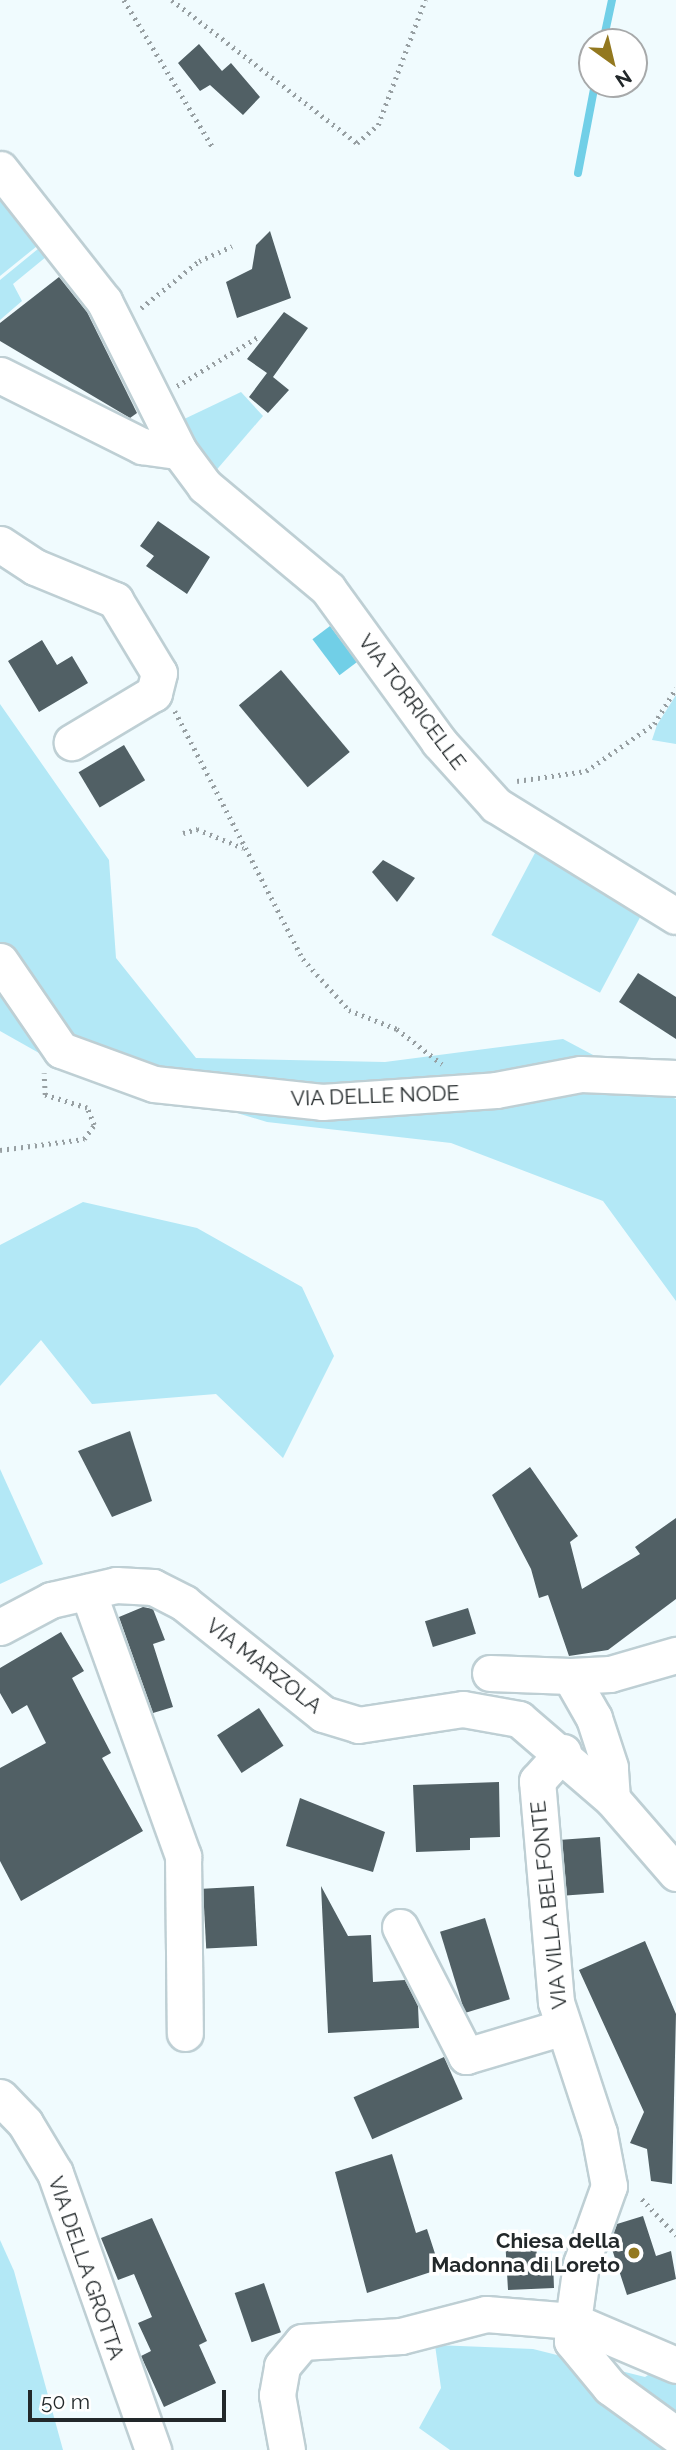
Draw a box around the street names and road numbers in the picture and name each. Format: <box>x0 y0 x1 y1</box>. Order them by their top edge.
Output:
street label: VIA TORRICELLE <box>353 629 471 775</box>
street label: VIA DELLE NODE <box>290 1080 460 1112</box>
street label: VIA MARZOLA <box>201 1613 327 1719</box>
street label: VIA VILLA BELFONTE <box>525 1799 573 2011</box>
street label: VIA DELLA GROTTA <box>43 2173 129 2363</box>

